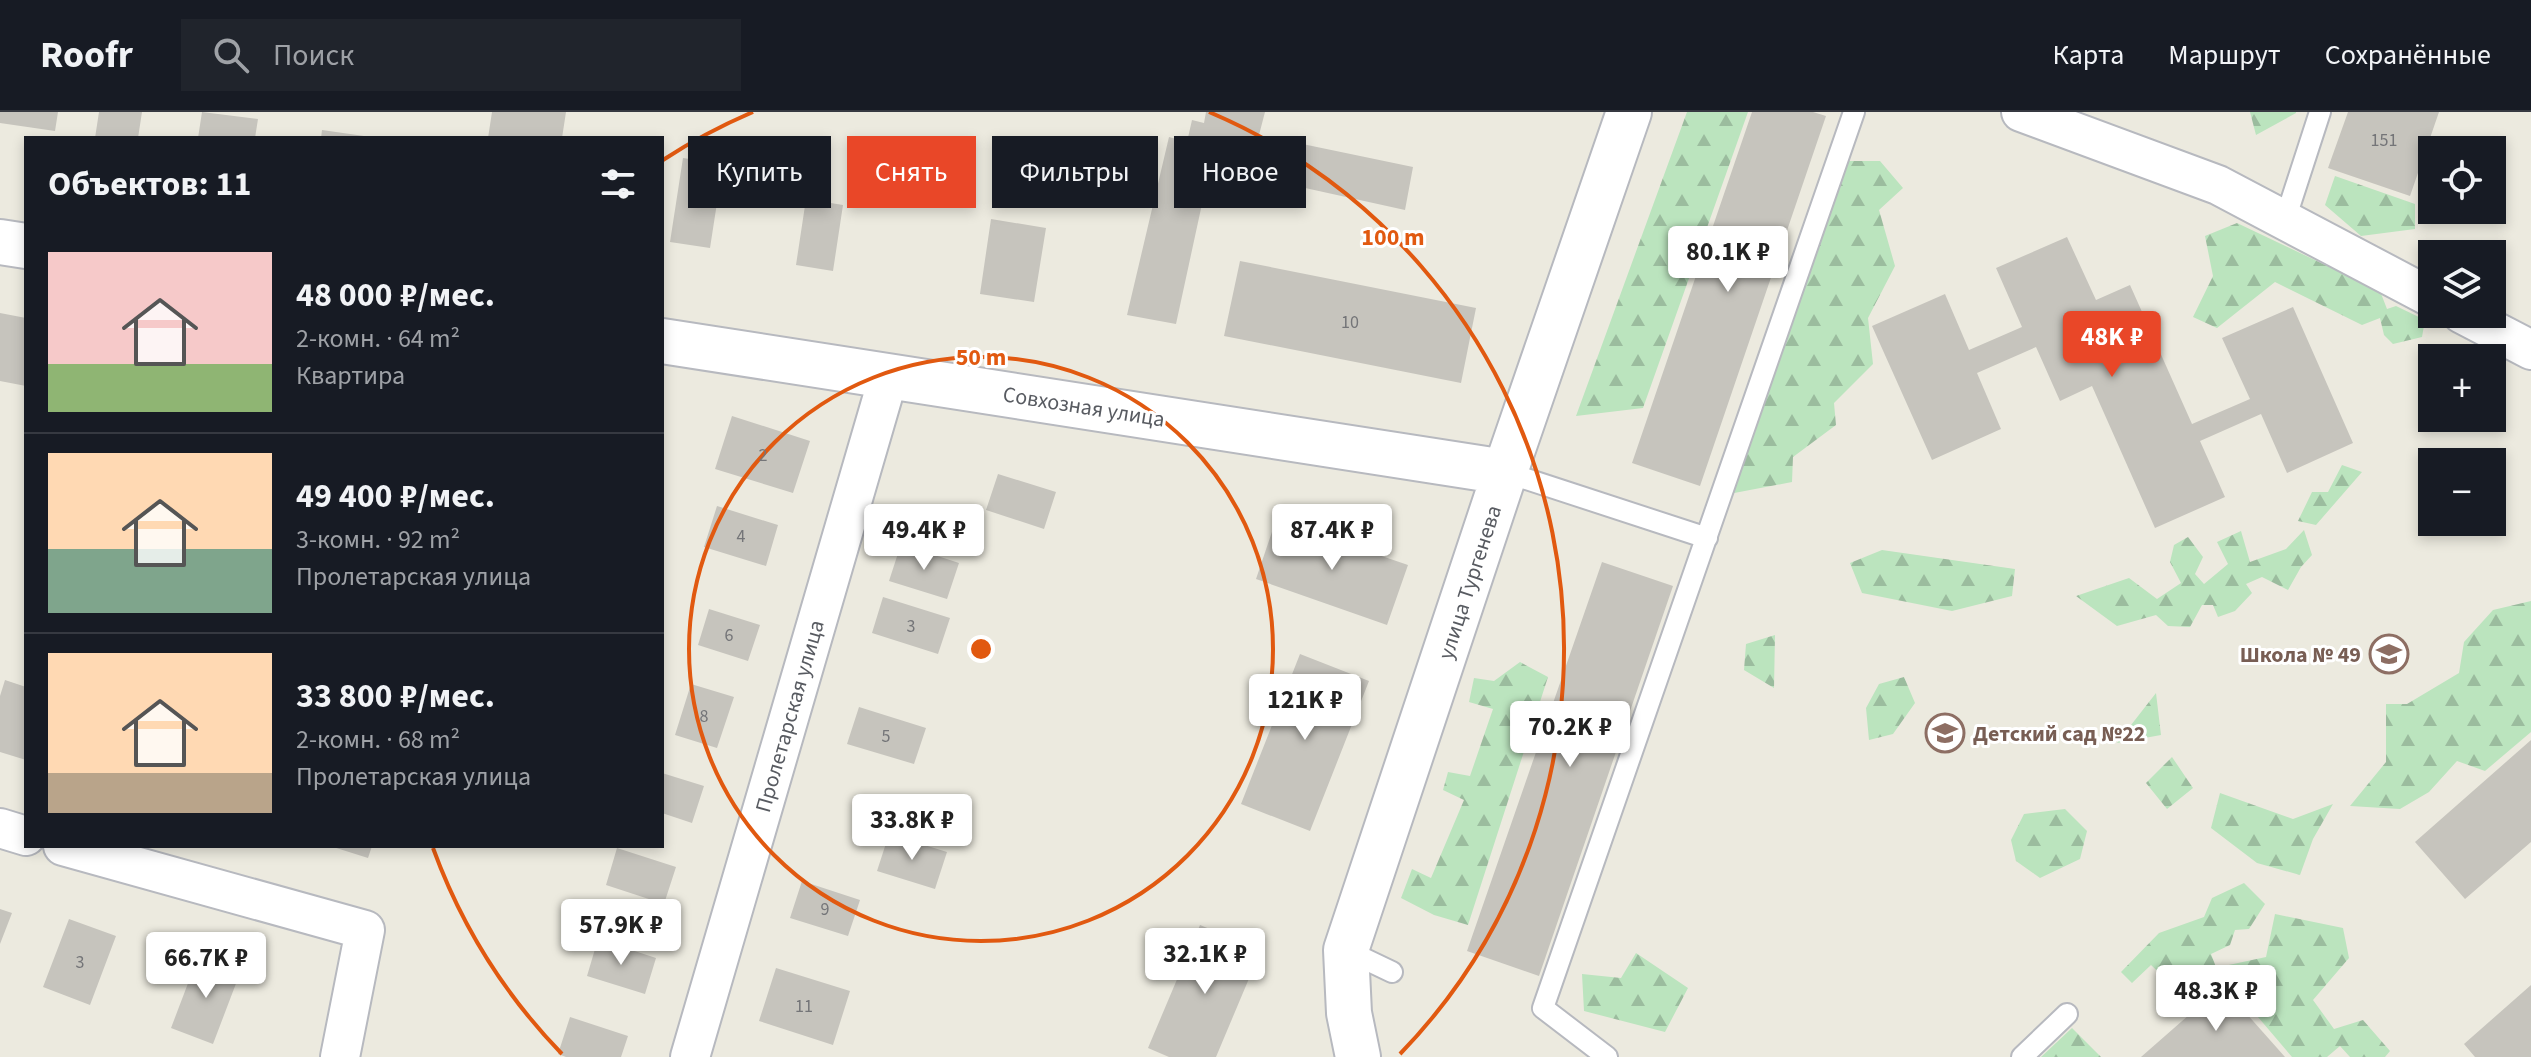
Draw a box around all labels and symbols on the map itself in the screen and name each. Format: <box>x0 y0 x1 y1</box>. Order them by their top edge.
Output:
house number: 151 <box>2371 128 2397 153</box>
text: 100 m <box>1361 220 1425 255</box>
pin: 80.1K ₽ <box>1654 226 1802 294</box>
house number: 10 <box>1341 310 1359 335</box>
pin: 48K ₽ <box>2056 311 2168 379</box>
text: 50 m <box>956 340 1006 375</box>
street label: Совхозная улица <box>1001 378 1167 436</box>
house number: 2 <box>759 443 768 468</box>
street label: улица Тургенева <box>1430 501 1510 663</box>
pin: 49.4K ₽ <box>850 504 998 572</box>
pin: 87.4K ₽ <box>1258 504 1406 572</box>
house number: 4 <box>737 524 746 549</box>
house number: 3 <box>907 614 916 639</box>
street label: Пролетарская улица <box>747 616 833 816</box>
house number: 6 <box>725 623 734 648</box>
school or university icon: Школа № 49 <box>2368 633 2410 675</box>
centre of rings <box>967 635 995 663</box>
place label: Школа № 49 <box>2240 639 2361 671</box>
pin: 121K ₽ <box>1240 674 1370 742</box>
pin: 70.2K ₽ <box>1496 701 1644 769</box>
house number: 8 <box>700 704 709 729</box>
school or university icon: Детский сад №22 <box>1924 712 1966 754</box>
place label: Детский сад №22 <box>1973 718 2146 750</box>
house number: 5 <box>882 724 891 749</box>
pin: 33.8K ₽ <box>838 794 986 862</box>
house number: 9 <box>821 897 830 922</box>
pin: 57.9K ₽ <box>547 899 695 967</box>
pin: 32.1K ₽ <box>1131 928 1279 996</box>
pin: 66.7K ₽ <box>132 932 280 1000</box>
house number: 3 <box>76 950 85 975</box>
pin: 48.3K ₽ <box>2142 965 2290 1033</box>
house number: 11 <box>795 994 813 1019</box>

